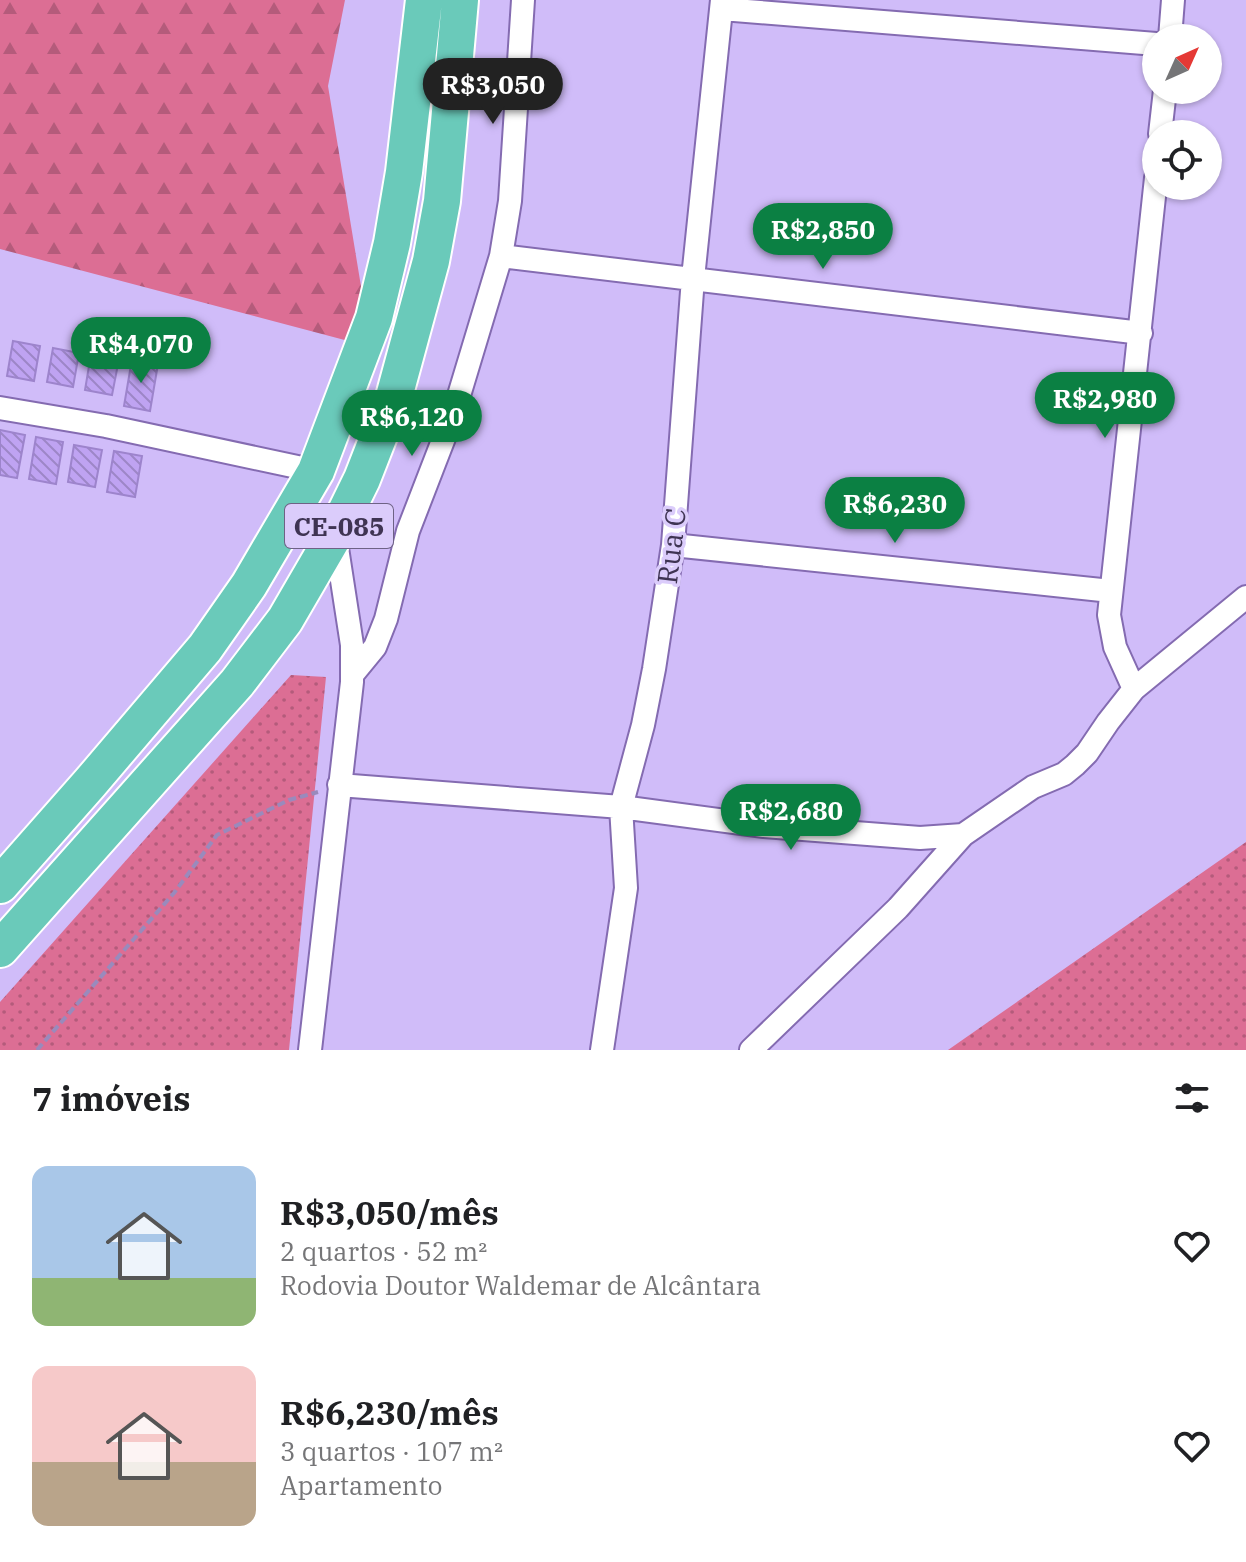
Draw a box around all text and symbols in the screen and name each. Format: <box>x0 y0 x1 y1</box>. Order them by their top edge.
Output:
north arrow <box>1142 24 1222 104</box>
map controls <box>1142 24 1222 200</box>
pin: R$3,050 <box>419 58 567 126</box>
text: R$3,050 <box>441 67 545 101</box>
button: locate <box>1142 120 1222 200</box>
pin: R$2,850 <box>749 203 897 271</box>
text: R$2,850 <box>771 212 875 246</box>
pin: R$4,070 <box>67 317 215 385</box>
text: R$4,070 <box>89 326 193 360</box>
pin: R$2,980 <box>1031 372 1179 440</box>
text: R$2,980 <box>1053 381 1157 415</box>
pin: R$6,120 <box>338 390 486 458</box>
text: R$6,120 <box>360 399 464 433</box>
pin: R$6,230 <box>821 477 969 545</box>
text: R$6,230 <box>843 486 947 520</box>
road number: CE-085 <box>285 504 393 548</box>
street label: Rua C <box>648 506 694 586</box>
pin: R$2,680 <box>717 784 865 852</box>
text: R$2,680 <box>739 793 843 827</box>
text: 7 imóveis <box>32 1076 191 1120</box>
icon: filters <box>1170 1076 1214 1120</box>
text: R$3,050/mês <box>280 1190 499 1234</box>
icon: home <box>96 1198 192 1294</box>
icon: heart <box>1170 1224 1214 1268</box>
text: 2 quartos · 52 m² <box>280 1234 487 1268</box>
text: Rodovia Doutor Waldemar de Alcântara <box>280 1268 761 1302</box>
text: R$6,230/mês <box>280 1390 499 1434</box>
icon: home <box>96 1398 192 1494</box>
icon: heart <box>1170 1424 1214 1468</box>
text: 3 quartos · 107 m² <box>280 1434 503 1468</box>
text: Apartamento <box>280 1468 442 1502</box>

